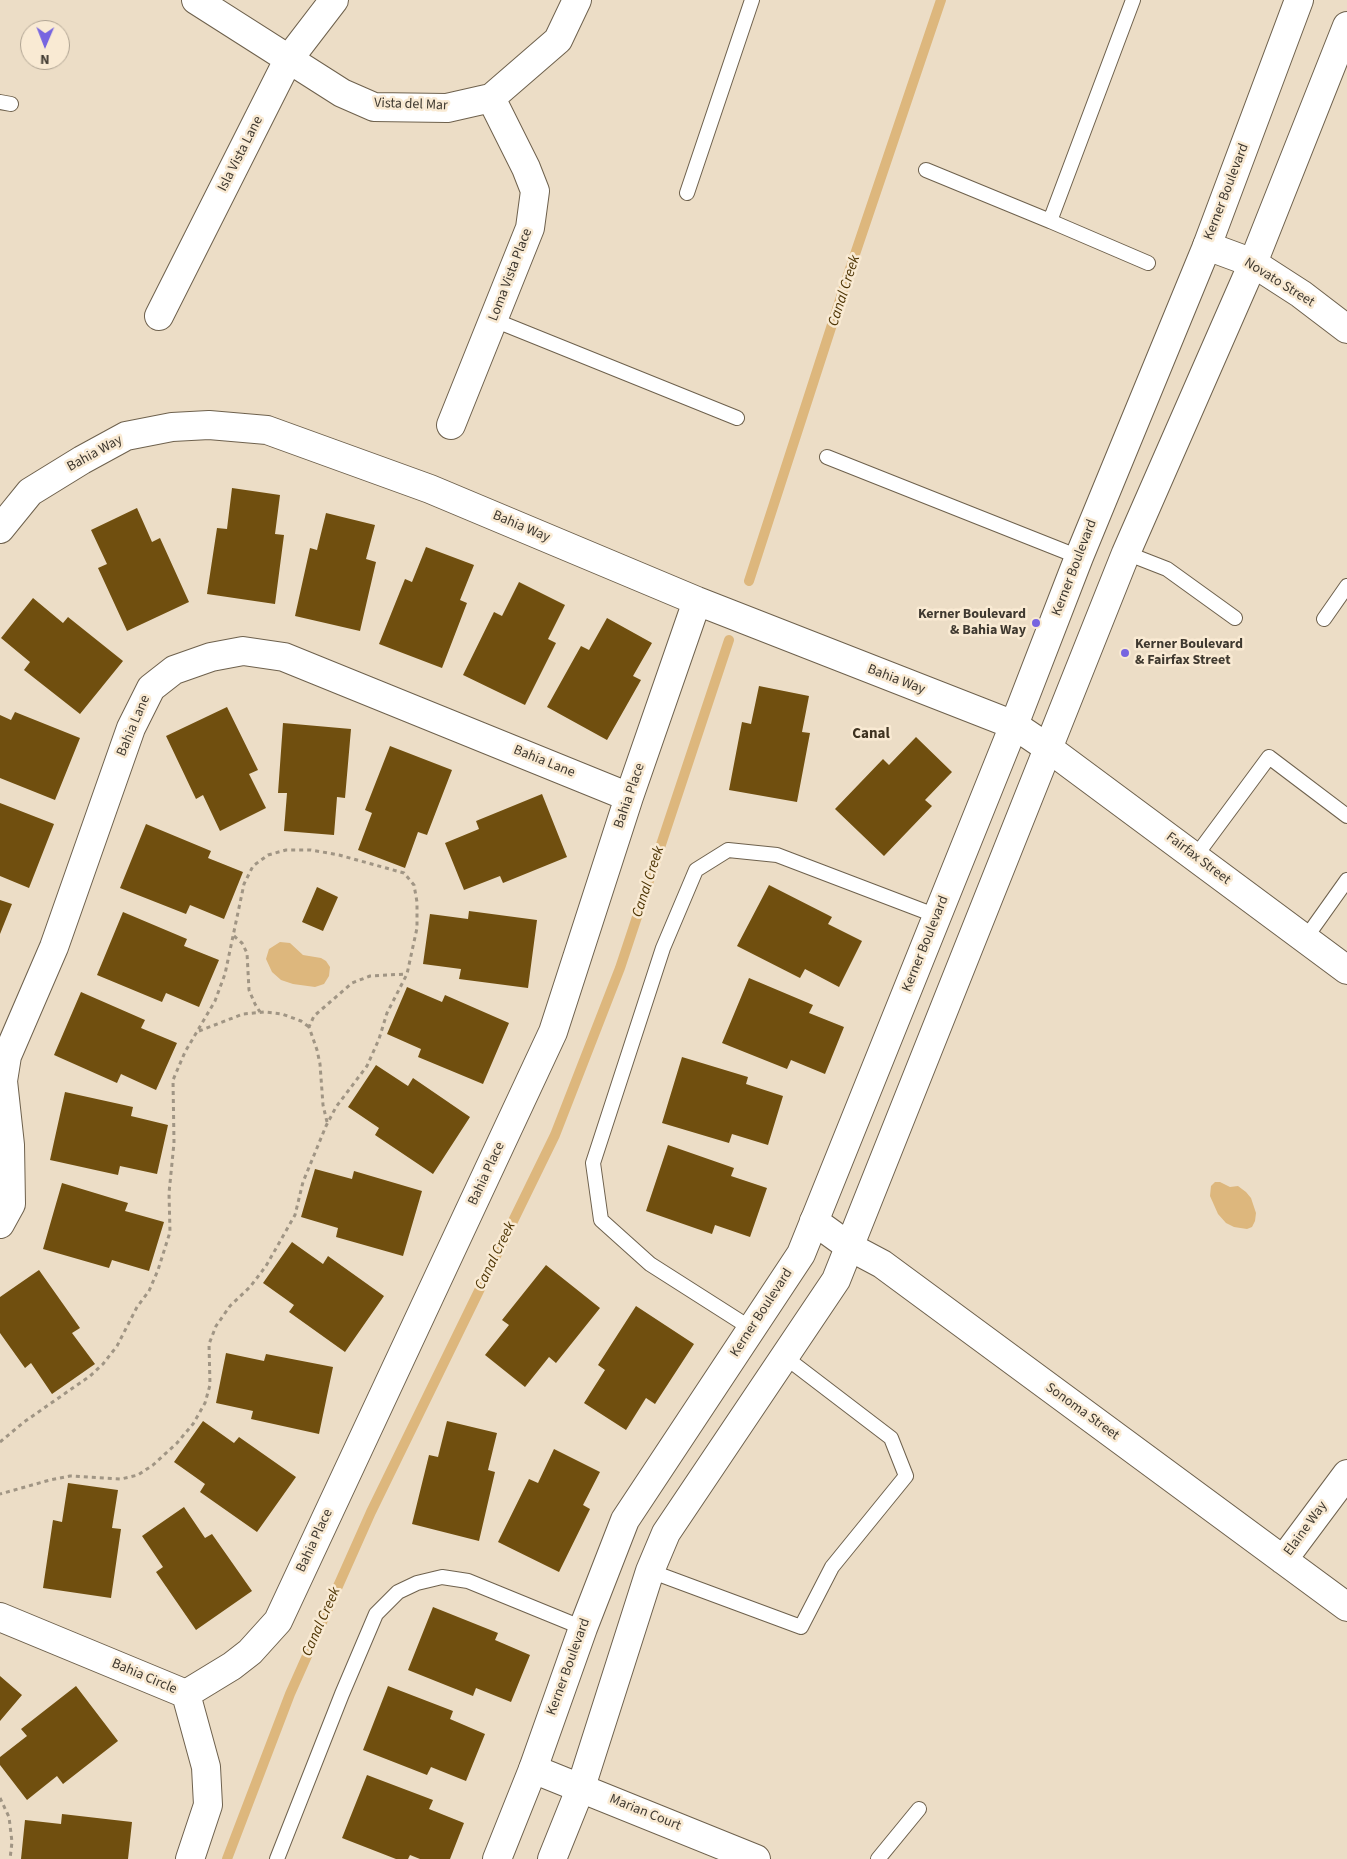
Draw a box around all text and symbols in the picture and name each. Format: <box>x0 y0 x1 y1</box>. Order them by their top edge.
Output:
north arrow <box>20 20 70 70</box>
text: N <box>40 49 50 69</box>
street label: Vista del Mar <box>374 95 448 115</box>
street label: Isla Vista Lane <box>215 114 267 194</box>
street label: Kerner Boulevard <box>1201 141 1253 243</box>
street label: Loma Vista Place <box>486 226 536 324</box>
water label: Canal Creek <box>825 253 865 329</box>
street label: Novato Street <box>1241 255 1317 311</box>
street label: Bahia Way <box>64 432 126 476</box>
street label: Bahia Way <box>490 507 552 547</box>
street label: Kerner Boulevard <box>1049 517 1101 619</box>
place label: Kerner Boulevard & Bahia Way <box>918 607 1026 640</box>
marker: Kerner Boulevard & Bahia Way <box>1030 617 1042 629</box>
place label: Kerner Boulevard & Fairfax Street <box>1135 637 1243 670</box>
marker: Kerner Boulevard & Fairfax Street <box>1119 647 1131 659</box>
street label: Bahia Way <box>865 661 927 699</box>
street label: Bahia Lane <box>114 693 154 759</box>
district label: Canal <box>852 726 890 744</box>
street label: Bahia Lane <box>511 742 577 782</box>
street label: Bahia Place <box>611 761 649 831</box>
street label: Fairfax Street <box>1162 829 1234 889</box>
water label: Canal Creek <box>629 844 669 920</box>
street label: Kerner Boulevard <box>899 894 953 994</box>
street label: Bahia Place <box>465 1140 509 1208</box>
water label: Canal Creek <box>472 1219 520 1293</box>
street label: Kerner Boulevard <box>727 1266 797 1360</box>
street label: Sonoma Street <box>1042 1380 1122 1444</box>
street label: Elaine Way <box>1281 1498 1331 1560</box>
street label: Bahia Place <box>293 1507 337 1575</box>
water label: Canal Creek <box>299 1585 345 1659</box>
street label: Kerner Boulevard <box>544 1616 594 1718</box>
street label: Bahia Circle <box>109 1656 179 1698</box>
street label: Marian Court <box>607 1791 683 1835</box>

